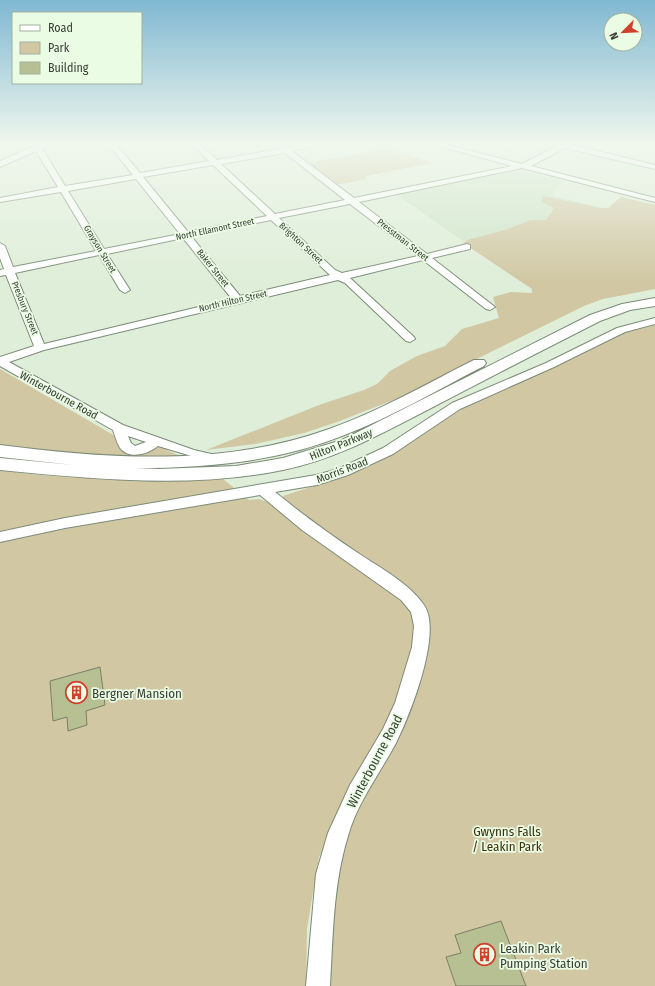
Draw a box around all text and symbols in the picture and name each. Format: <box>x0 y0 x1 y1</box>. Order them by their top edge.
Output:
legend <box>12 12 142 84</box>
north arrow <box>603 12 643 52</box>
text: Road <box>48 21 73 35</box>
text: N <box>607 30 622 42</box>
text: Park <box>48 41 70 55</box>
text: Building <box>48 61 89 75</box>
street label: North Ellamont Street <box>175 216 255 242</box>
street label: Presstman Street <box>375 217 431 263</box>
street label: Brighton Street <box>277 220 325 266</box>
street label: Grayson Street <box>82 223 118 275</box>
street label: Baker Street <box>195 247 231 289</box>
street label: Presbury Street <box>10 280 40 336</box>
street label: North Hilton Street <box>198 288 268 314</box>
street label: Winterbourne Road <box>17 369 100 422</box>
street label: Hilton Parkway <box>308 426 375 463</box>
street label: Morris Road <box>315 455 370 486</box>
building icon: Bergner Mansion <box>64 680 90 706</box>
place label: Bergner Mansion <box>92 686 182 701</box>
street label: Winterbourne Road <box>344 712 405 810</box>
park label: Gwynns Falls / Leakin Park <box>472 824 543 854</box>
place label: Leakin Park Pumping Station <box>500 941 588 971</box>
building icon: Leakin Park Pumping Station <box>471 942 497 968</box>

